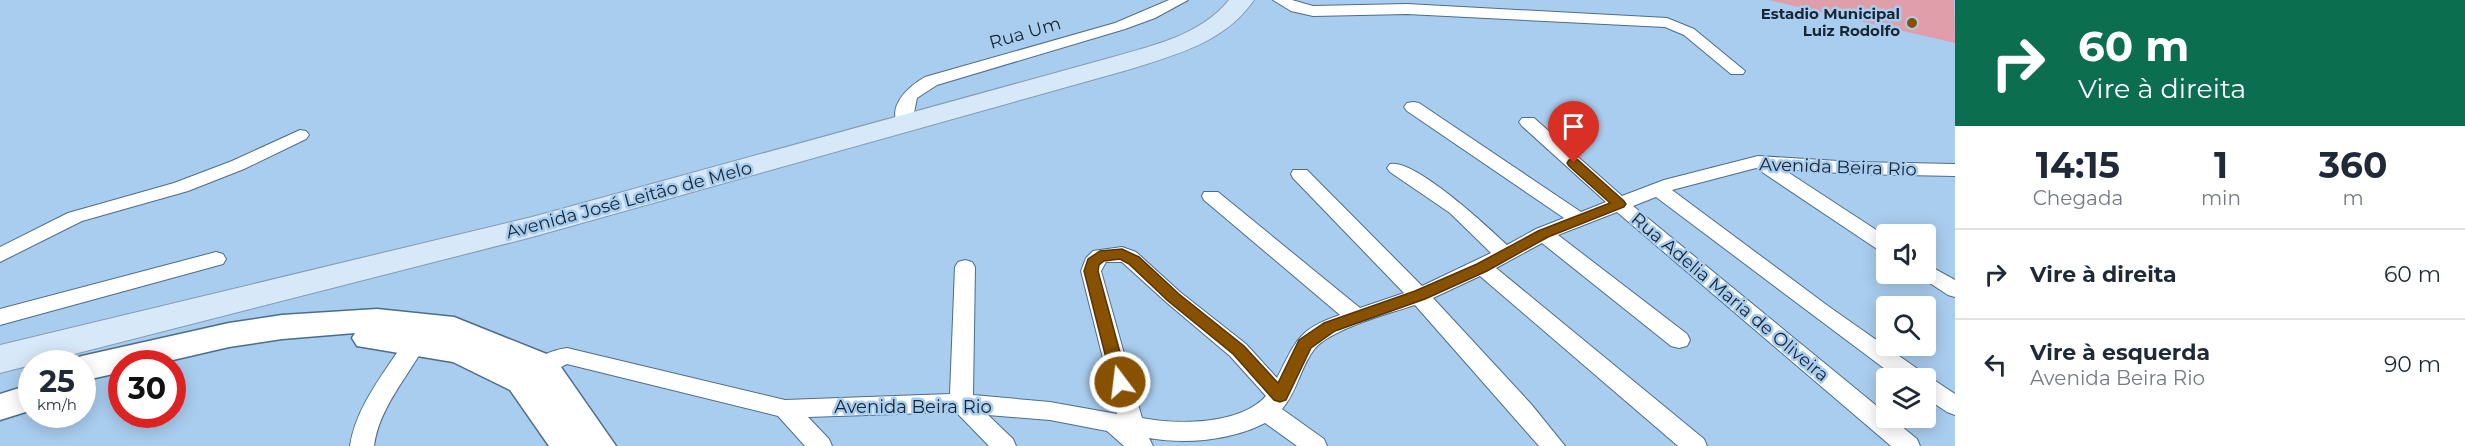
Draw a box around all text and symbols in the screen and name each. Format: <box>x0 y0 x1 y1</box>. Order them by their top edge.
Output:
place label: Estadio Municipal Luiz Rodolfo <box>1761 4 1900 40</box>
street label: Rua Um <box>986 12 1064 54</box>
marker: Estadio Municipal Luiz Rodolfo <box>1905 16 1919 30</box>
text: 60 m <box>2078 20 2189 72</box>
icon: right <box>1979 24 2057 102</box>
text: Vire à direita <box>2078 72 2246 105</box>
pin <box>1548 101 1599 163</box>
icon: arrive <box>1557 110 1590 143</box>
text: 14:15 <box>2036 143 2120 187</box>
text: 1 <box>2214 143 2228 187</box>
text: 360 <box>2319 143 2387 187</box>
street label: Avenida Beira Rio <box>1759 153 1917 181</box>
street label: Avenida José Leitão de Melo <box>504 157 754 243</box>
text: Chegada <box>2033 186 2123 210</box>
text: min <box>2201 186 2241 210</box>
text: m <box>2342 186 2364 210</box>
street label: Rua Adelia Maria de Oliveira <box>1627 208 1833 386</box>
map controls <box>1876 224 1936 428</box>
button: sound <box>1876 224 1936 284</box>
icon: right <box>1979 258 2012 291</box>
text: Vire à direita <box>2030 261 2177 288</box>
text: 60 m <box>2384 261 2441 288</box>
button: search <box>1876 296 1936 356</box>
text: Vire à esquerda <box>2030 339 2210 366</box>
icon: left <box>1979 348 2012 381</box>
speed limit sign: 30 <box>108 350 186 428</box>
position arrow <box>1088 350 1152 414</box>
text: 90 m <box>2384 351 2441 378</box>
text: 25 <box>39 363 75 400</box>
text: Avenida Beira Rio <box>2030 366 2205 390</box>
button: layers <box>1876 368 1936 428</box>
text: km/h <box>37 395 77 414</box>
street label: Avenida Beira Rio <box>834 396 992 418</box>

